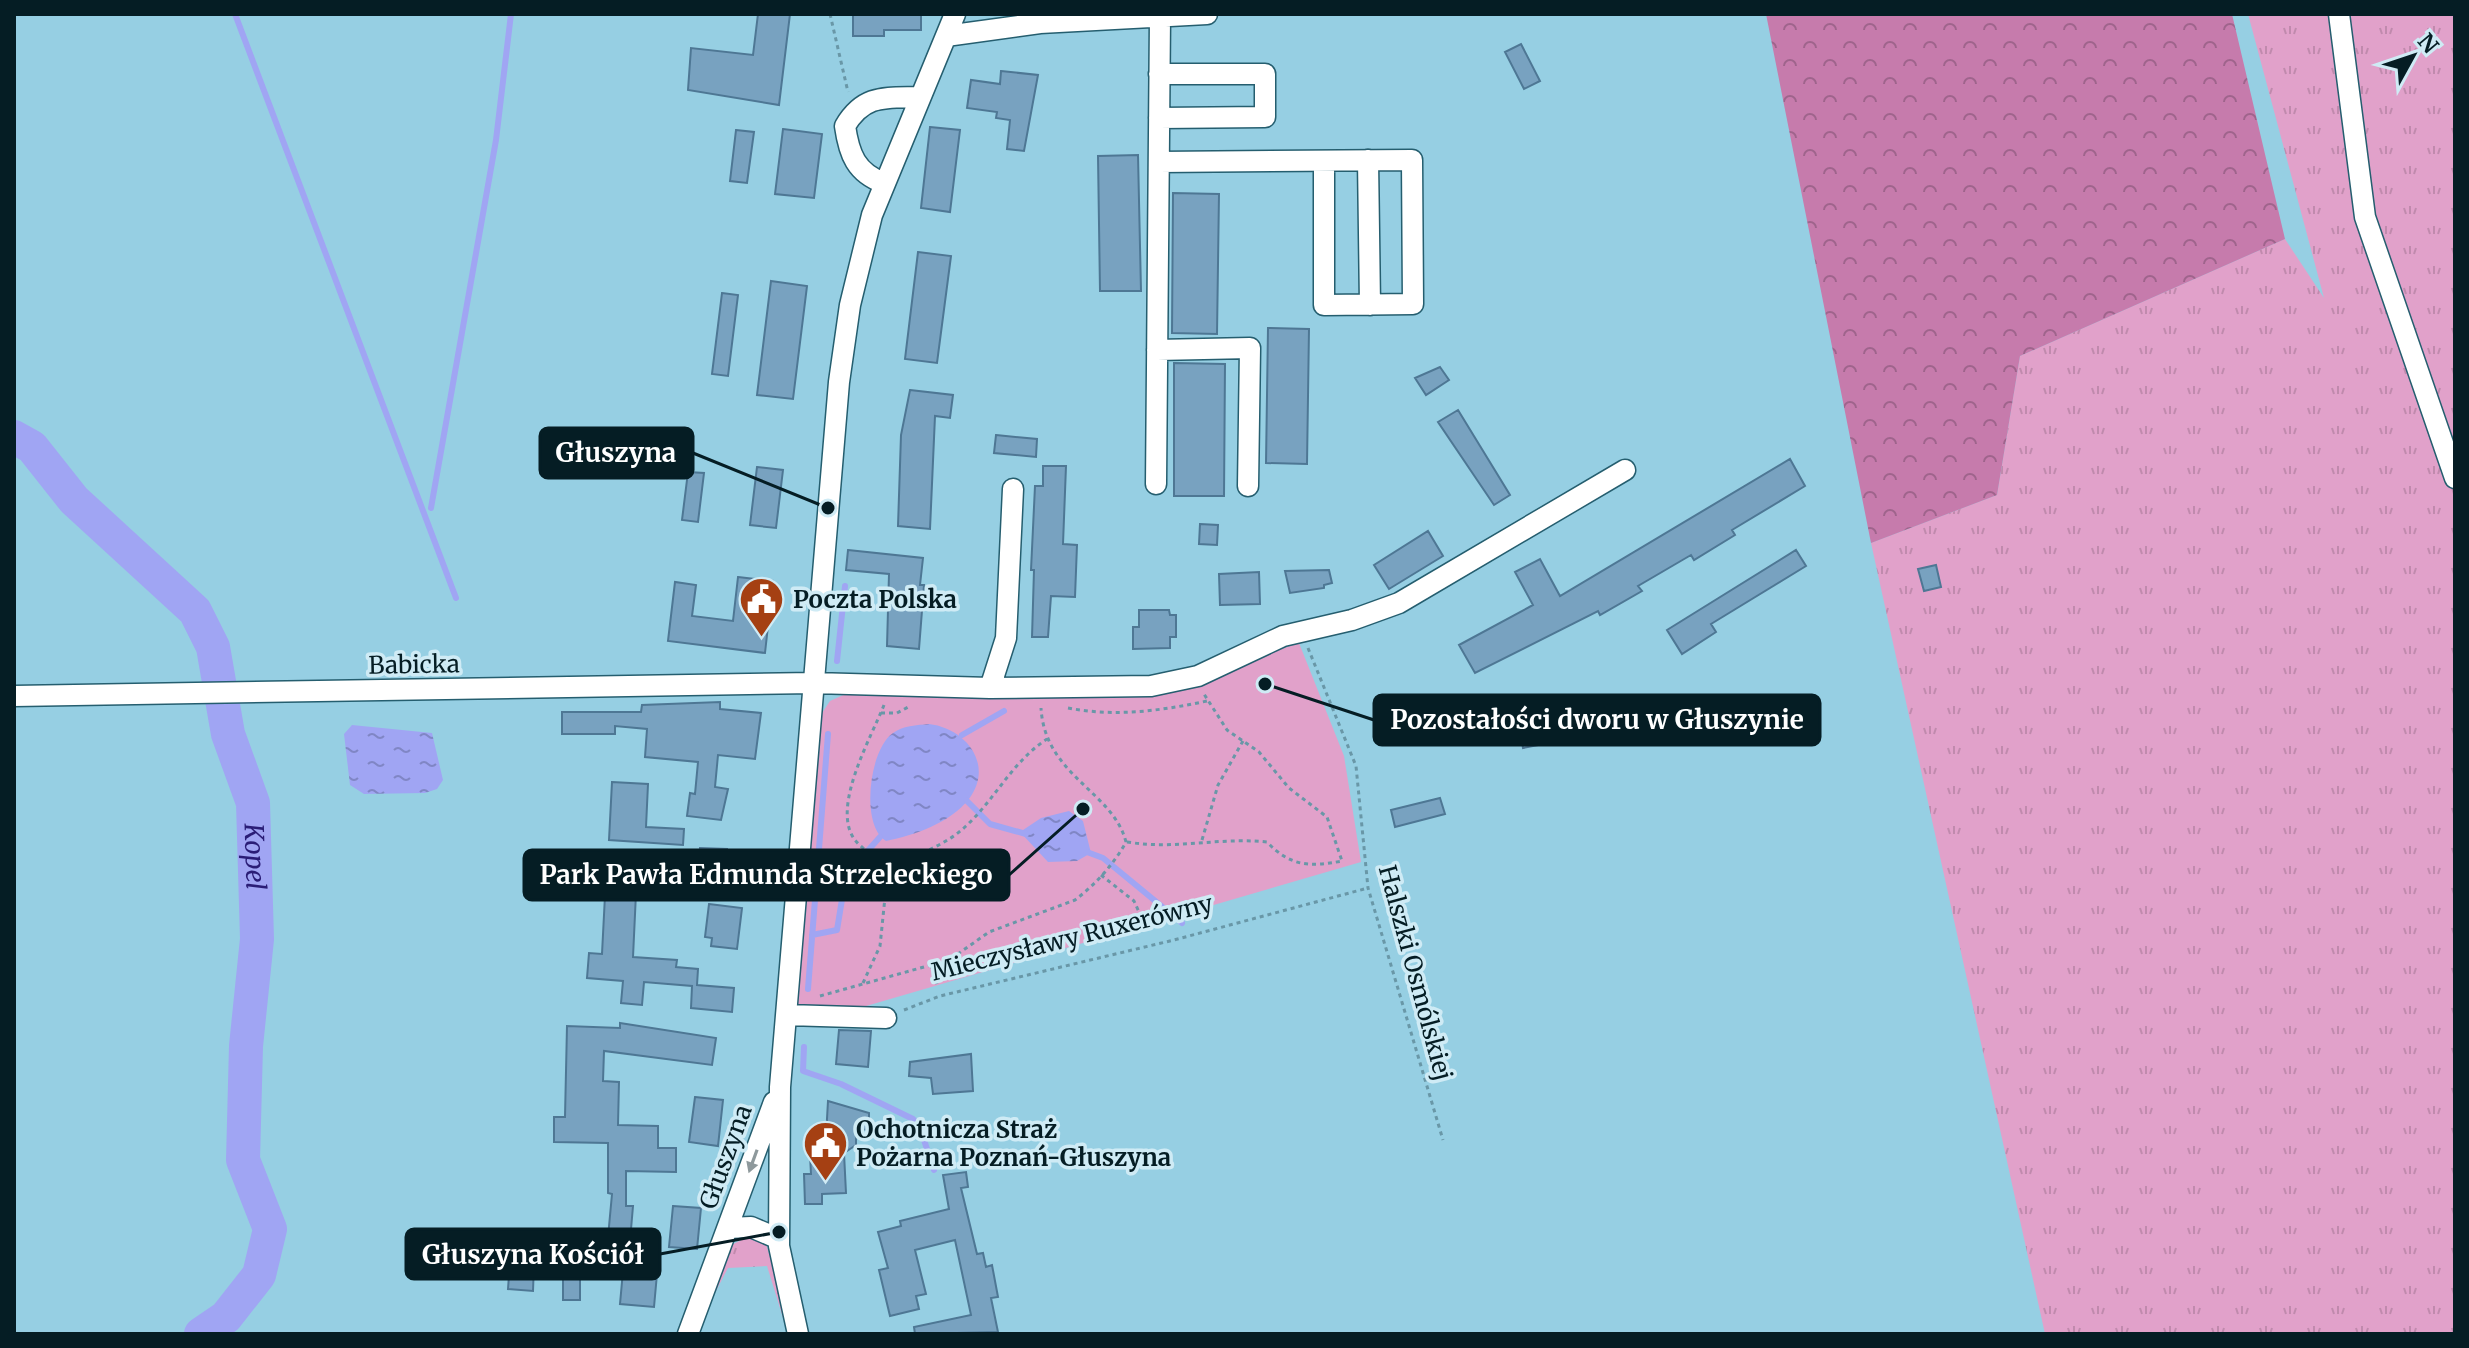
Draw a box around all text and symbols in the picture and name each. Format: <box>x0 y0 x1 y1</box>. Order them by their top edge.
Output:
north arrow <box>2373 16 2453 96</box>
text: N <box>2412 27 2445 59</box>
callout: Głuszyna <box>540 428 693 478</box>
text: Głuszyna <box>556 436 676 469</box>
public building icon: Poczta Polska <box>738 576 786 639</box>
place label: Poczta Polska <box>793 584 957 615</box>
street label: Babicka <box>368 648 460 681</box>
callout: Pozostałości dworu w Głuszynie <box>1374 695 1820 745</box>
text: Pozostałości dworu w Głuszynie <box>1390 703 1804 736</box>
water label: Kopel <box>238 822 273 891</box>
callout: Park Pawła Edmunda Strzeleckiego <box>524 850 1009 900</box>
text: Park Pawła Edmunda Strzeleckiego <box>540 858 992 891</box>
street label: Halszki Osmólskiej <box>1372 862 1459 1084</box>
street label: Mieczysławy Ruxerówny <box>928 887 1216 988</box>
street label: Głuszyna <box>692 1100 759 1213</box>
place label: Ochotnicza Straż Pożarna Poznań-Głuszyna <box>856 1114 1171 1173</box>
public building icon: Ochotnicza Straż Pożarna Poznań-Głuszyna <box>801 1120 849 1183</box>
one-way arrow <box>746 1149 759 1173</box>
callout: Głuszyna Kościół <box>406 1229 660 1279</box>
text: Głuszyna Kościół <box>422 1238 644 1271</box>

